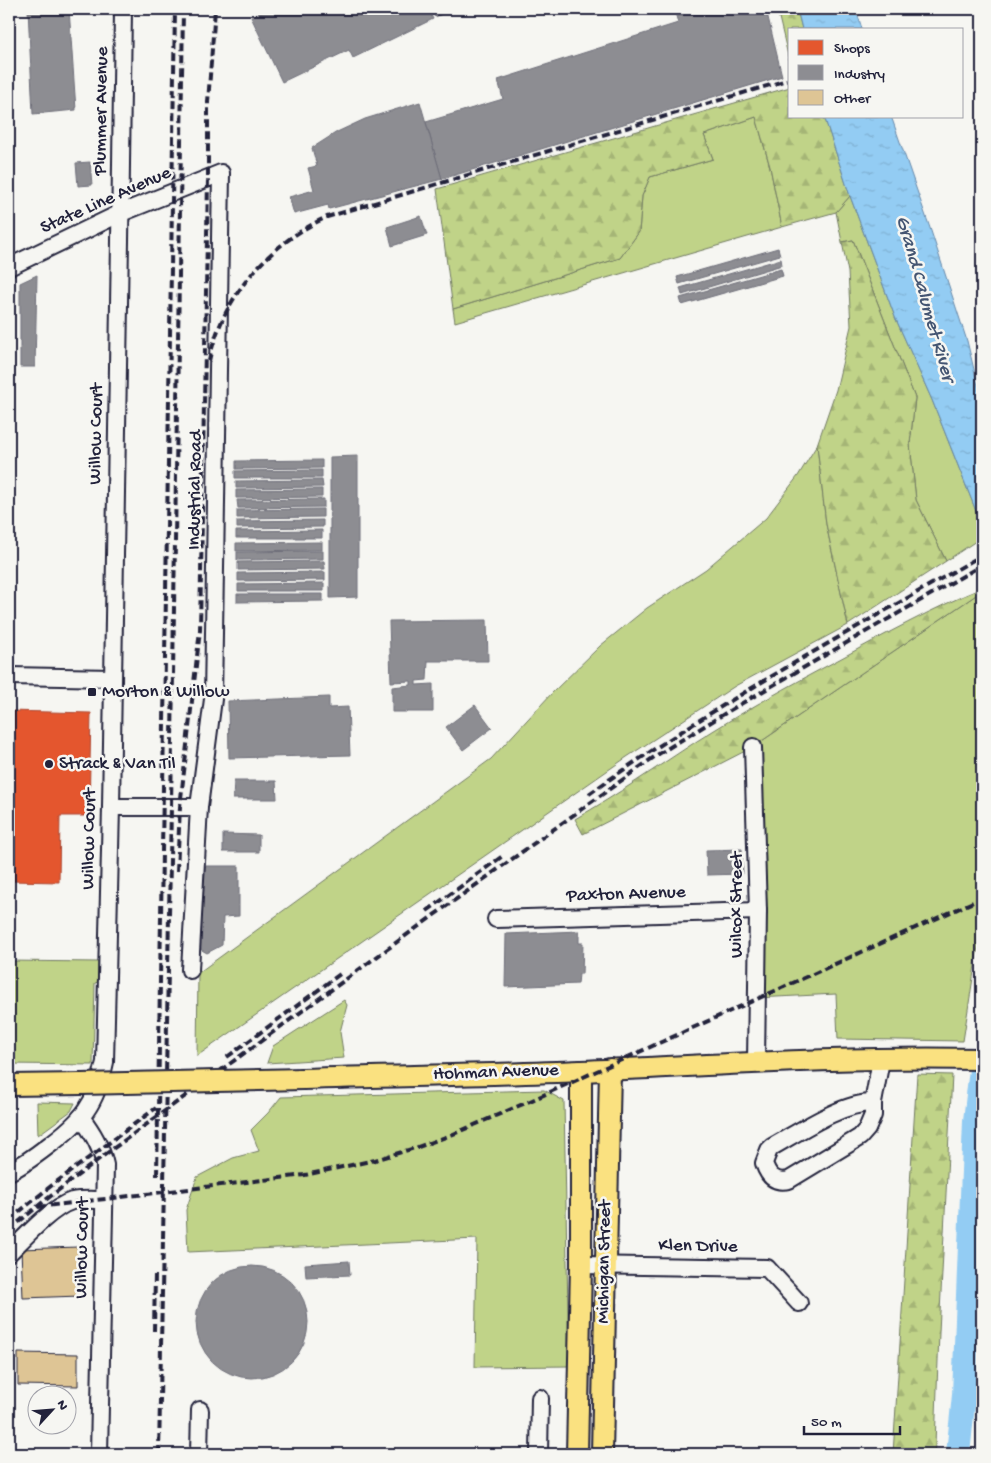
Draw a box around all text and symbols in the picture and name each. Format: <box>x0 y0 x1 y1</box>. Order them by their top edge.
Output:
legend <box>788 28 964 118</box>
text: Shops <box>834 40 870 58</box>
street label: Plummer Avenue <box>89 46 115 177</box>
text: Industry <box>834 66 886 84</box>
text: Other <box>834 90 872 108</box>
street label: State Line Avenue <box>37 162 175 240</box>
water label: Grand Calumet River <box>889 214 960 388</box>
street label: Willow Court <box>85 381 109 485</box>
street label: Industrial Road <box>183 428 209 550</box>
place label: Morton & Willow <box>102 681 230 704</box>
marker: Morton & Willow <box>86 686 98 698</box>
place label: Strack & Van Til <box>59 753 176 776</box>
marker: Strack & Van Til <box>43 758 55 770</box>
street label: Willow Court <box>78 786 102 890</box>
street label: Wilcox Street <box>726 850 749 958</box>
street label: Paxton Avenue <box>565 881 686 909</box>
street label: Hohman Avenue <box>433 1059 559 1087</box>
street label: Willow Court <box>71 1195 95 1299</box>
street label: Michigan Street <box>592 1198 618 1324</box>
street label: Klen Drive <box>658 1235 738 1259</box>
north arrow <box>28 1386 78 1436</box>
text: N <box>52 1398 71 1413</box>
scale bar <box>804 1403 900 1435</box>
text: 50 m <box>811 1414 842 1432</box>

